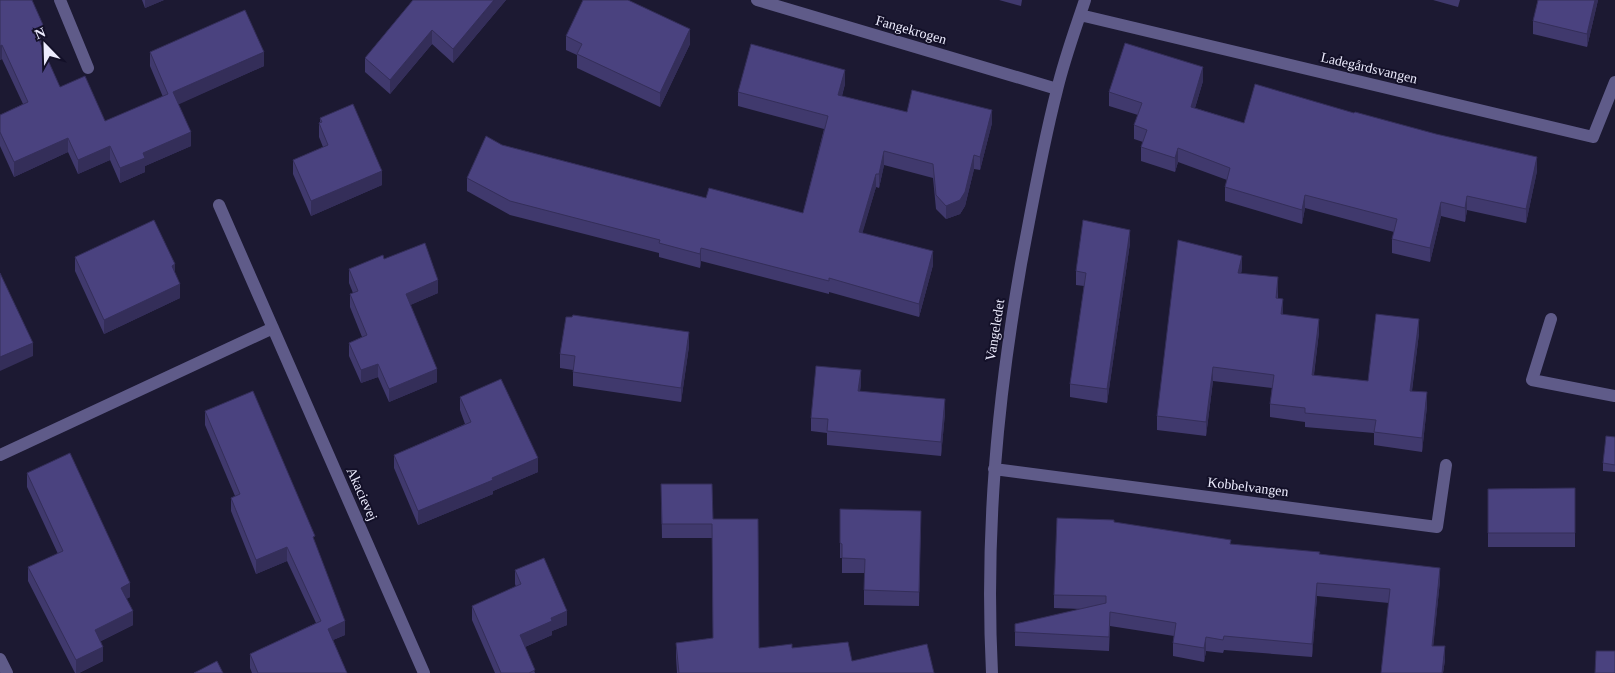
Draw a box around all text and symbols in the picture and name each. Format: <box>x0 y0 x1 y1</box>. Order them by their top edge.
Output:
street label: Fangekrogen <box>874 13 948 47</box>
north arrow <box>20 20 70 70</box>
text: N <box>33 25 48 42</box>
street label: Ladegårdsvangen <box>1319 50 1419 86</box>
street label: Vangeledet <box>983 298 1007 362</box>
street label: Akacievej <box>344 465 380 523</box>
street label: Kobbelvangen <box>1207 475 1289 499</box>

